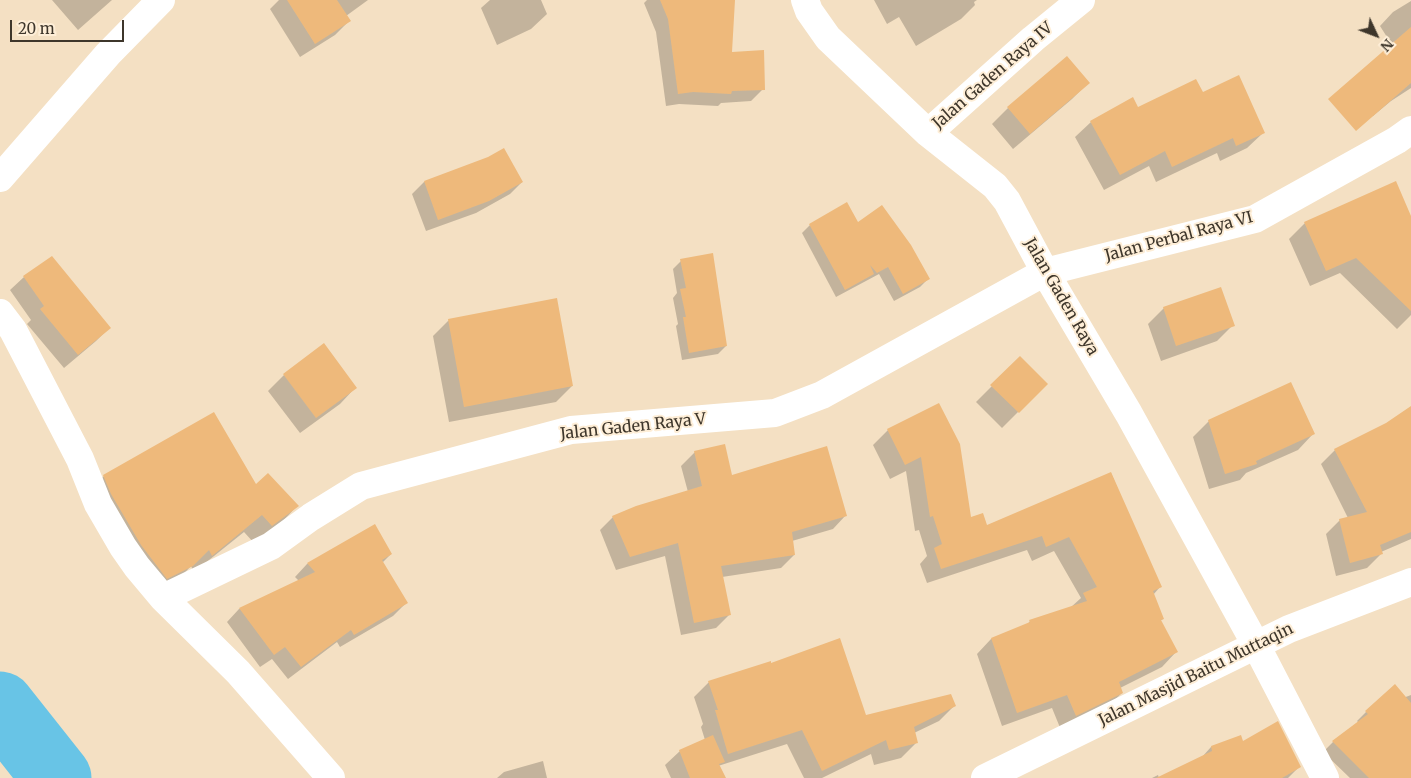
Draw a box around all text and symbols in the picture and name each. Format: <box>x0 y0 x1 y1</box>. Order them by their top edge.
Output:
scale bar <box>12 10 126 42</box>
north arrow <box>1351 10 1401 60</box>
text: 20 m <box>18 19 55 38</box>
street label: Jalan Gaden Raya IV <box>929 19 1057 133</box>
text: N <box>1377 35 1397 55</box>
street label: Jalan Perbal Raya VI <box>1103 208 1255 266</box>
street label: Jalan Gaden Raya <box>1020 235 1102 359</box>
street label: Jalan Gaden Raya V <box>559 410 707 444</box>
street label: Jalan Masjid Baitu Muttaqin <box>1096 619 1296 731</box>

